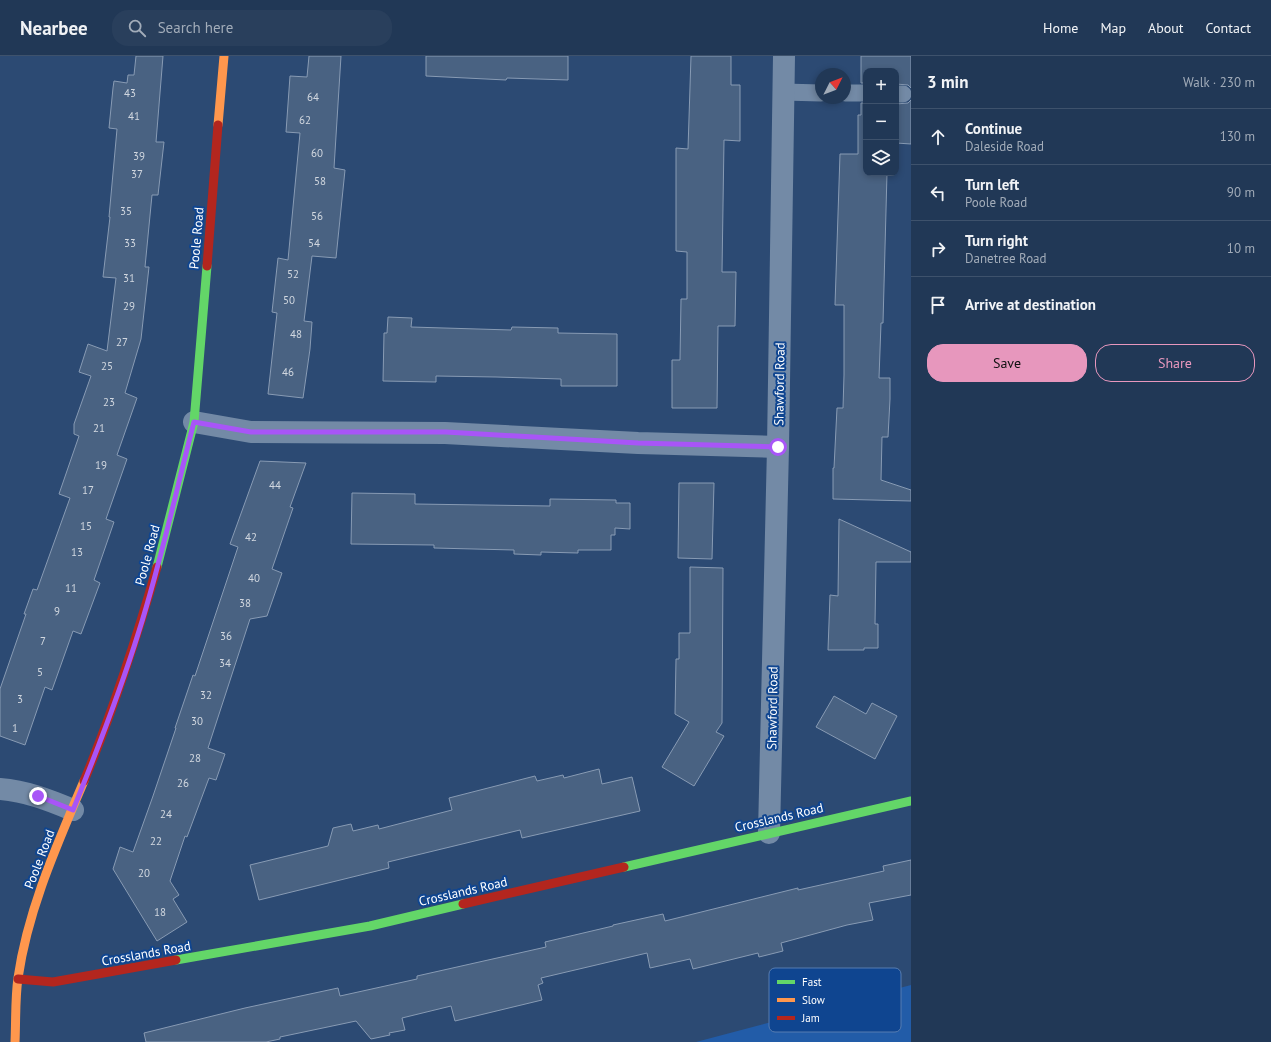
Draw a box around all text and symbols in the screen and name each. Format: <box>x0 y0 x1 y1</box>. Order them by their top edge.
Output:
search box <box>112 10 392 46</box>
text: Nearbee <box>20 16 88 40</box>
icon: search <box>126 17 148 39</box>
text: Search here <box>158 18 233 37</box>
text: Home <box>1043 19 1078 37</box>
text: Map <box>1100 19 1126 37</box>
text: About <box>1148 19 1184 37</box>
text: Contact <box>1206 19 1251 37</box>
north arrow <box>815 68 851 104</box>
map controls <box>863 68 899 176</box>
button: + <box>863 68 899 104</box>
text: 3 min <box>927 71 968 93</box>
text: Walk · 230 m <box>1183 74 1255 91</box>
house number: 43 <box>124 86 136 100</box>
house number: 64 <box>307 90 319 104</box>
button: − <box>863 104 899 140</box>
house number: 41 <box>128 109 140 123</box>
house number: 62 <box>299 113 311 127</box>
text: Continue <box>965 119 1022 138</box>
icon: ahead <box>927 126 949 148</box>
text: 130 m <box>1220 128 1255 145</box>
text: Daleside Road <box>965 138 1044 155</box>
button: layers <box>863 140 899 176</box>
house number: 60 <box>311 146 323 160</box>
house number: 39 <box>133 149 145 163</box>
house number: 37 <box>131 167 143 181</box>
house number: 58 <box>314 174 326 188</box>
text: Turn left <box>965 175 1019 194</box>
icon: left <box>927 182 949 204</box>
text: 90 m <box>1227 184 1255 201</box>
text: Poole Road <box>965 194 1027 211</box>
house number: 35 <box>120 204 132 218</box>
street label: Poole Road <box>185 206 208 270</box>
house number: 56 <box>311 209 323 223</box>
text: Turn right <box>965 231 1028 250</box>
house number: 33 <box>124 236 136 250</box>
house number: 54 <box>308 236 320 250</box>
icon: right <box>927 238 949 260</box>
text: 10 m <box>1227 240 1255 257</box>
text: Danetree Road <box>965 250 1047 267</box>
house number: 52 <box>287 267 299 281</box>
house number: 31 <box>123 271 135 285</box>
house number: 50 <box>283 293 295 307</box>
icon: arrive <box>927 294 949 316</box>
text: Arrive at destination <box>965 295 1096 314</box>
house number: 29 <box>123 299 135 313</box>
house number: 48 <box>290 327 302 341</box>
house number: 27 <box>116 335 128 349</box>
street label: Shawford Road <box>770 342 789 426</box>
button: Save <box>927 344 1087 382</box>
button: Share <box>1095 344 1255 382</box>
house number: 25 <box>101 359 113 373</box>
house number: 46 <box>282 365 294 379</box>
house number: 23 <box>103 395 115 409</box>
house number: 21 <box>93 421 105 435</box>
route start <box>769 438 787 456</box>
house number: 19 <box>95 458 107 472</box>
house number: 44 <box>269 478 281 492</box>
house number: 17 <box>82 483 94 497</box>
house number: 15 <box>80 519 92 533</box>
street label: Poole Road <box>131 523 164 587</box>
house number: 42 <box>245 530 257 544</box>
house number: 13 <box>71 545 83 559</box>
house number: 40 <box>248 571 260 585</box>
house number: 11 <box>65 581 77 595</box>
house number: 38 <box>239 596 251 610</box>
house number: 9 <box>54 604 60 618</box>
house number: 36 <box>220 629 232 643</box>
house number: 7 <box>40 634 46 648</box>
house number: 34 <box>219 656 231 670</box>
house number: 5 <box>37 665 43 679</box>
street label: Shawford Road <box>763 666 782 750</box>
house number: 32 <box>200 688 212 702</box>
house number: 3 <box>17 692 23 706</box>
house number: 30 <box>191 714 203 728</box>
house number: 1 <box>12 721 18 735</box>
house number: 28 <box>189 751 201 765</box>
house number: 26 <box>177 776 189 790</box>
route end <box>29 787 47 805</box>
street label: Crosslands Road <box>733 799 825 836</box>
house number: 24 <box>160 807 172 821</box>
street label: Poole Road <box>20 827 59 891</box>
house number: 22 <box>150 834 162 848</box>
house number: 20 <box>138 866 150 880</box>
street label: Crosslands Road <box>417 873 509 910</box>
house number: 18 <box>154 905 166 919</box>
street label: Crosslands Road <box>100 937 192 970</box>
legend <box>769 968 901 1032</box>
text: Fast <box>802 975 822 989</box>
text: Slow <box>802 993 825 1007</box>
text: Jam <box>801 1011 820 1025</box>

